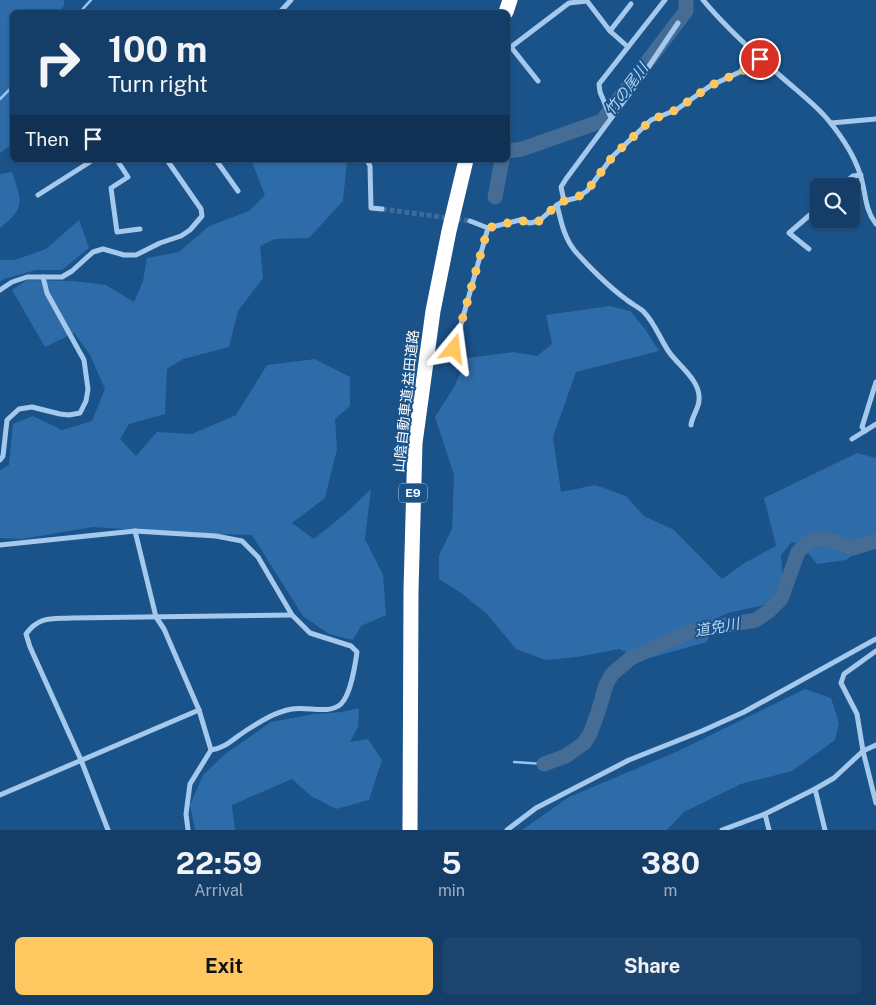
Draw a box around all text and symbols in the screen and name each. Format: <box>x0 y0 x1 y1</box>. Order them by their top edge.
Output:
text: 100 m <box>108 29 207 70</box>
icon: right <box>25 30 90 95</box>
pin <box>739 38 781 80</box>
icon: arrive <box>746 45 774 73</box>
water label: 竹の尾川 <box>601 58 652 118</box>
text: Turn right <box>108 71 208 97</box>
icon: arrive <box>79 125 107 153</box>
text: Then <box>25 128 69 150</box>
map controls <box>810 178 860 228</box>
button: search <box>810 178 860 228</box>
position arrow <box>427 322 479 374</box>
street label: 山陰自動車道;益田道路 <box>391 329 421 473</box>
road number: E9 <box>399 483 427 502</box>
water label: 道免川 <box>693 614 743 639</box>
text: 22:59 <box>176 845 262 881</box>
text: 5 <box>441 845 462 881</box>
text: 380 <box>641 845 700 881</box>
text: Arrival <box>194 881 244 900</box>
text: min <box>438 881 465 900</box>
text: m <box>664 881 677 900</box>
button: Exit <box>15 937 433 995</box>
button: Share <box>443 937 861 995</box>

